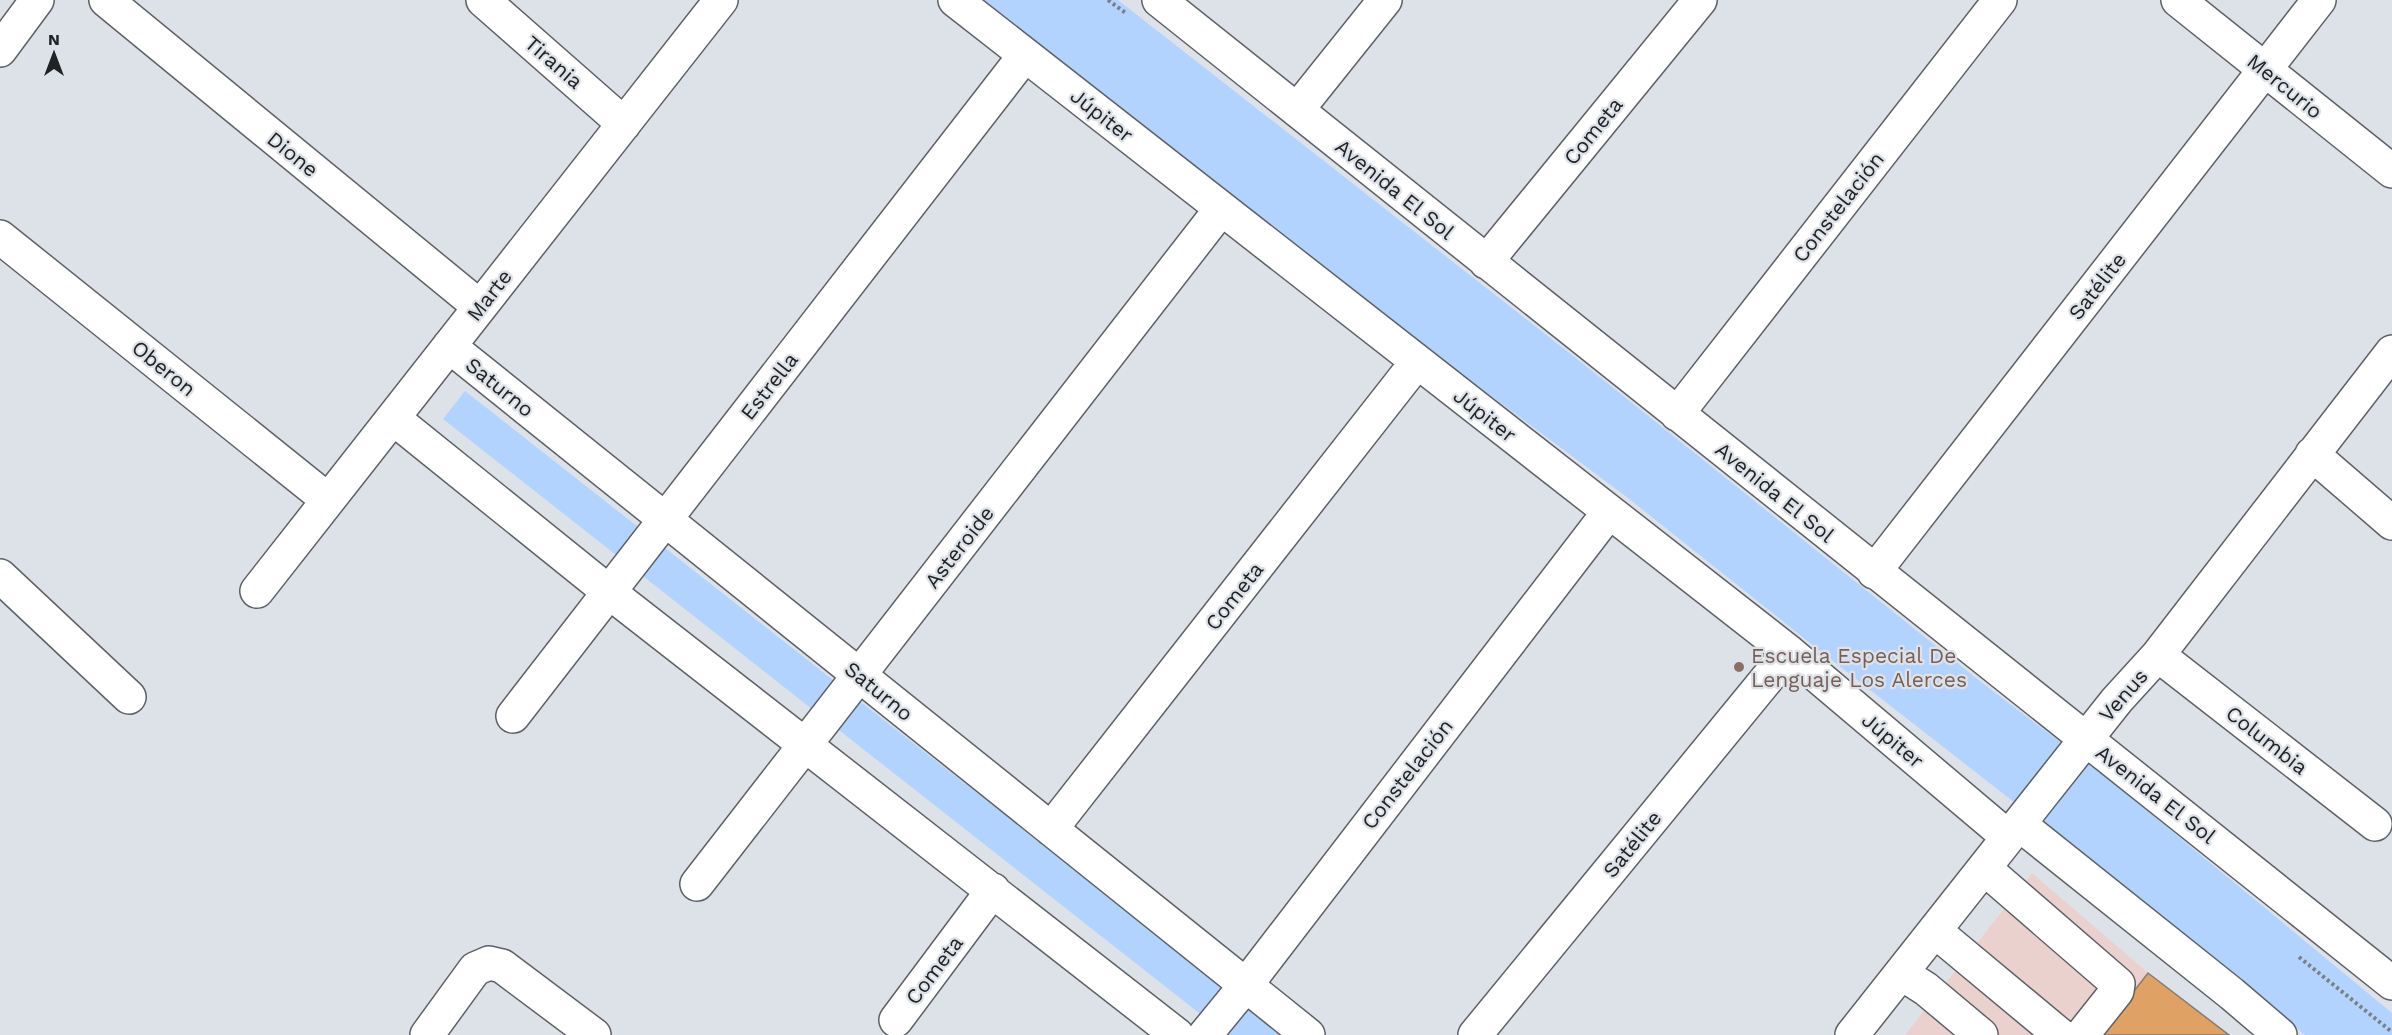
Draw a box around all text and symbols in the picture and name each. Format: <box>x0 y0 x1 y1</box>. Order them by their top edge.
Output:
north arrow <box>24 24 84 84</box>
text: N <box>48 30 60 49</box>
street label: Tirania <box>520 30 588 94</box>
street label: Mercurio <box>2242 48 2328 124</box>
street label: Júpiter <box>1066 83 1139 148</box>
street label: Cometa <box>1558 92 1628 170</box>
street label: Dione <box>262 126 324 182</box>
street label: Avenida El Sol <box>1331 134 1460 245</box>
street label: Constelación <box>1787 147 1889 267</box>
street label: Satélite <box>2063 247 2131 325</box>
street label: Marte <box>461 264 517 326</box>
street label: Oberon <box>127 335 201 401</box>
street label: Estrella <box>735 347 803 425</box>
street label: Saturno <box>461 352 539 422</box>
street label: Júpiter <box>1449 383 1522 448</box>
street label: Avenida El Sol <box>1711 437 1840 548</box>
street label: Asteroide <box>919 501 999 593</box>
street label: Cometa <box>1200 557 1268 635</box>
place label: Escuela Especial De Lenguaje Los Alerces <box>1751 643 1967 692</box>
street label: Saturno <box>840 656 918 726</box>
marker: Escuela Especial De Lenguaje Los Alerces <box>1732 660 1746 674</box>
street label: Venus <box>2093 663 2153 727</box>
street label: Columbia <box>2221 700 2313 780</box>
street label: Júpiter <box>1857 707 1929 773</box>
street label: Constelación <box>1356 714 1458 834</box>
street label: Avenida El Sol <box>2091 739 2221 849</box>
street label: Satélite <box>1598 806 1666 882</box>
street label: Cometa <box>900 931 968 1009</box>

